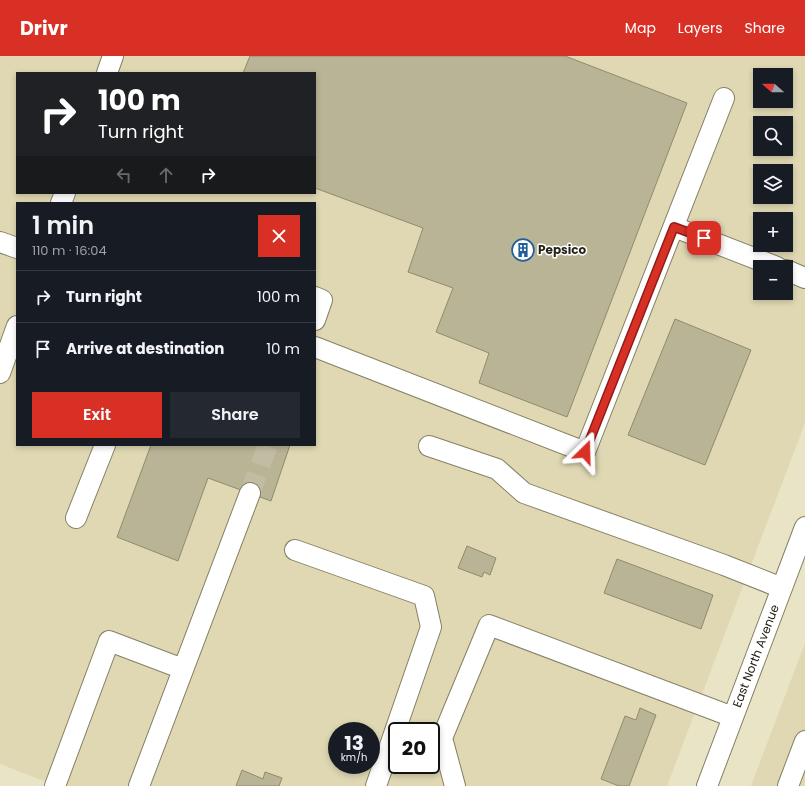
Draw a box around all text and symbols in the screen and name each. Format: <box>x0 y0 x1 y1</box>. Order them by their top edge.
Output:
text: Drivr <box>20 15 68 42</box>
text: Map <box>625 18 656 38</box>
text: Layers <box>678 18 722 38</box>
text: Share <box>744 18 785 38</box>
north arrow <box>753 68 793 108</box>
map controls <box>753 68 793 300</box>
text: 100 m <box>98 81 181 120</box>
icon: right <box>32 88 84 140</box>
button: search <box>753 116 793 156</box>
text: Turn right <box>98 119 184 144</box>
icon: left <box>113 164 135 186</box>
icon: ahead <box>155 164 177 186</box>
icon: right <box>197 164 219 186</box>
button: layers <box>753 164 793 204</box>
text: 1 min <box>32 209 94 242</box>
button: + <box>753 212 793 252</box>
button: close <box>258 215 300 257</box>
pin <box>687 221 721 255</box>
icon: arrive <box>693 227 715 249</box>
building icon: Pepsico <box>510 237 536 263</box>
text: 110 m · 16:04 <box>32 241 107 260</box>
place label: Pepsico <box>538 241 587 258</box>
button: − <box>753 260 793 300</box>
icon: right <box>32 286 54 308</box>
text: Turn right <box>66 286 142 307</box>
text: 100 m <box>257 286 300 307</box>
icon: arrive <box>32 338 54 360</box>
text: Arrive at destination <box>66 338 224 359</box>
text: 10 m <box>266 338 300 359</box>
button: Exit <box>32 392 162 438</box>
button: Share <box>170 392 300 438</box>
position arrow <box>564 431 606 473</box>
street label: East North Avenue <box>728 602 783 710</box>
speed limit sign: 20 <box>388 722 440 774</box>
text: 13 <box>344 729 364 757</box>
text: km/h <box>341 750 367 765</box>

